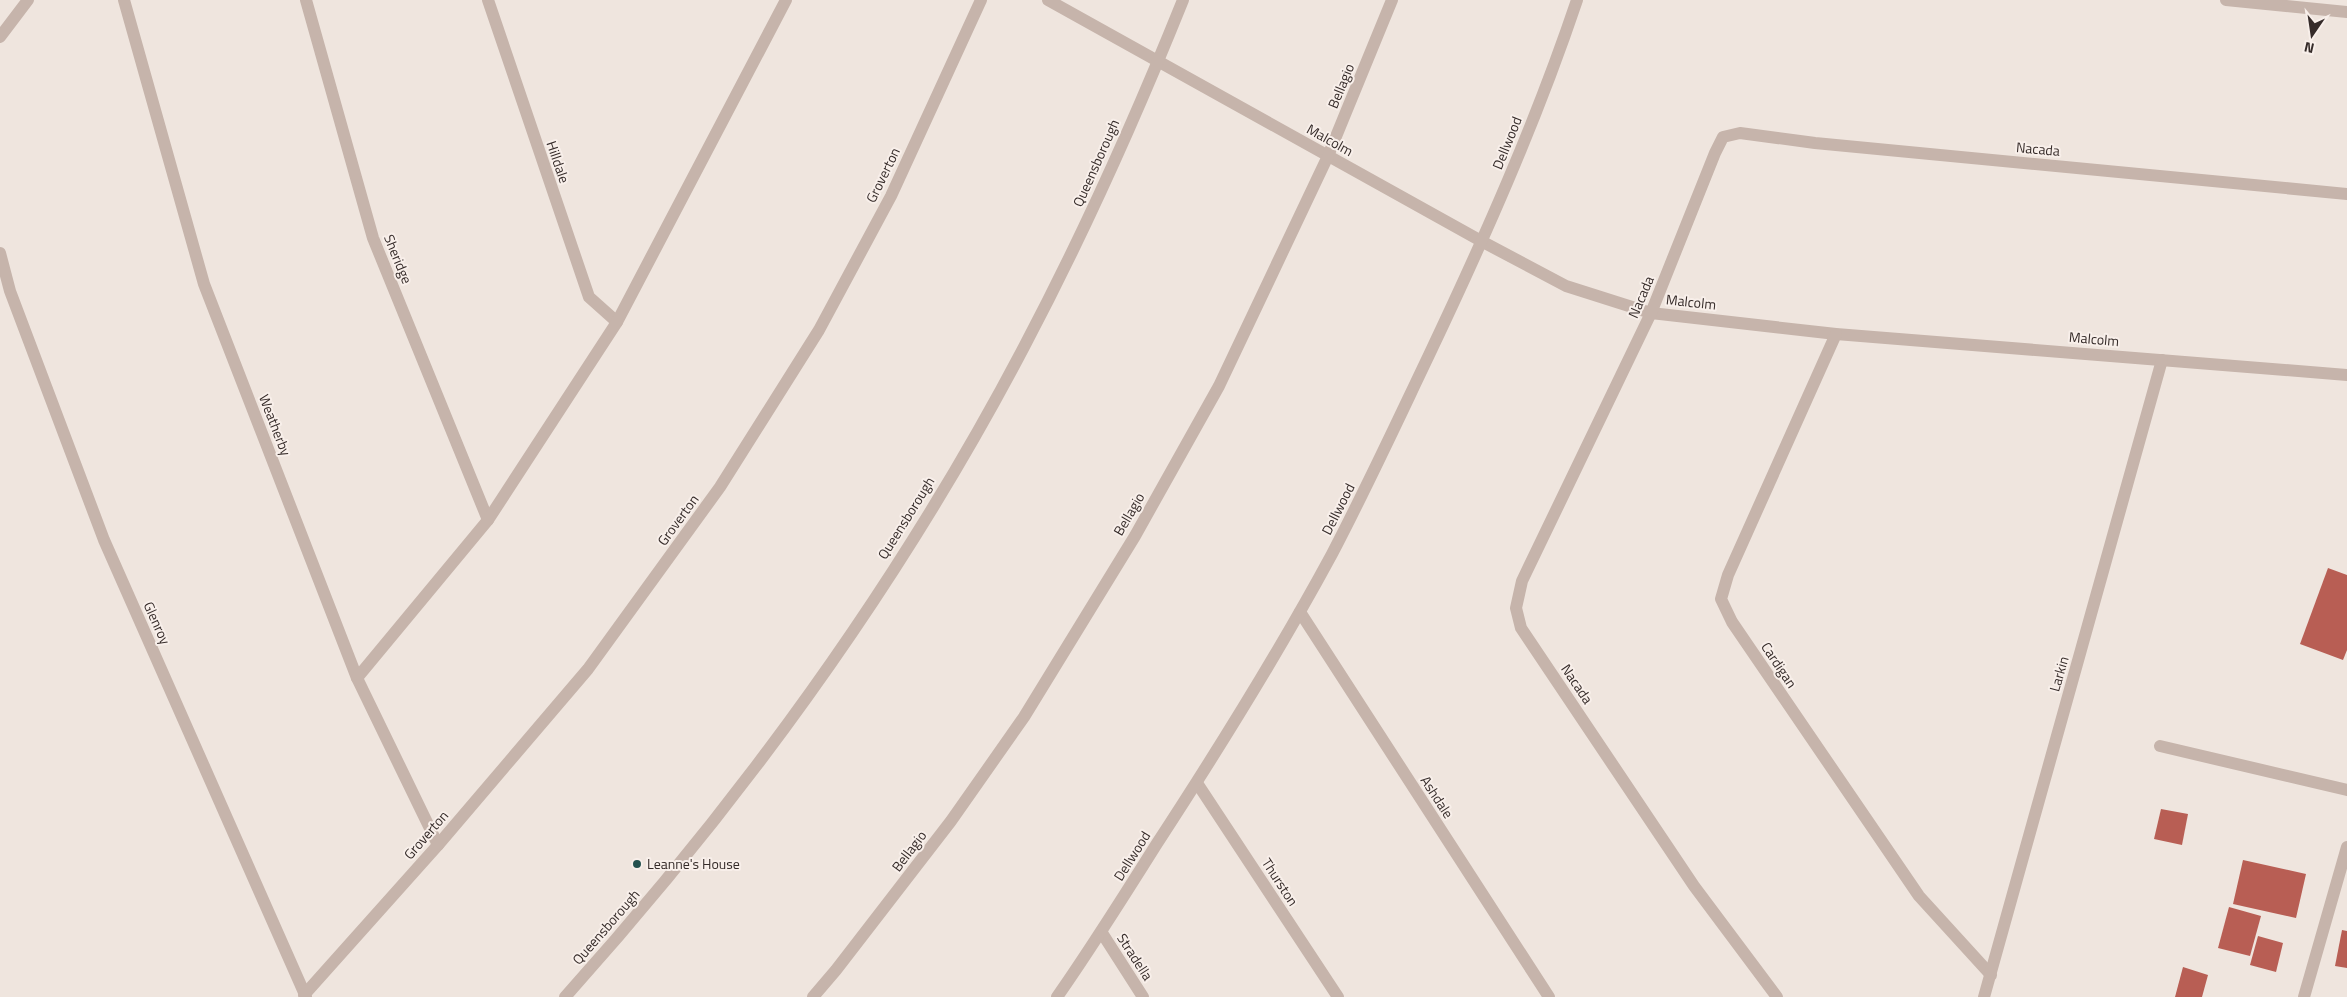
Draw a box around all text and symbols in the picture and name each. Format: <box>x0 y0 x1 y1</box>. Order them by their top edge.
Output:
north arrow <box>2287 10 2337 60</box>
text: N <box>2302 37 2316 59</box>
street label: Bellagio <box>1322 60 1359 111</box>
street label: Dellwood <box>1486 113 1527 172</box>
street label: Queensborough <box>1067 116 1124 210</box>
street label: Malcolm <box>1303 118 1357 161</box>
street label: Nacada <box>2015 136 2061 161</box>
street label: Hilldale <box>541 138 576 186</box>
street label: Groverton <box>860 144 905 206</box>
street label: Sheridge <box>379 231 418 287</box>
street label: Nacada <box>1622 272 1659 321</box>
street label: Malcolm <box>1665 288 1717 315</box>
street label: Malcolm <box>2068 326 2120 351</box>
street label: Weatherby <box>254 391 297 459</box>
street label: Queensborough <box>872 472 939 563</box>
street label: Dellwood <box>1316 479 1359 538</box>
street label: Bellagio <box>1108 488 1149 539</box>
street label: Groverton <box>652 490 703 550</box>
street label: Glenroy <box>139 598 176 648</box>
street label: Cardigan <box>1756 638 1803 692</box>
street label: Larkin <box>2043 654 2074 694</box>
street label: Nacada <box>1556 660 1598 708</box>
street label: Ashdale <box>1416 771 1459 822</box>
street label: Groverton <box>398 806 453 864</box>
street label: Bellagio <box>886 826 931 876</box>
street label: Dellwood <box>1108 827 1155 885</box>
place label: Leanne's House <box>647 853 740 874</box>
street label: Thurston <box>1257 854 1304 910</box>
marker: Leanne's House <box>631 858 643 870</box>
street label: Queensborough <box>567 884 644 969</box>
street label: Stradella <box>1112 929 1158 984</box>

